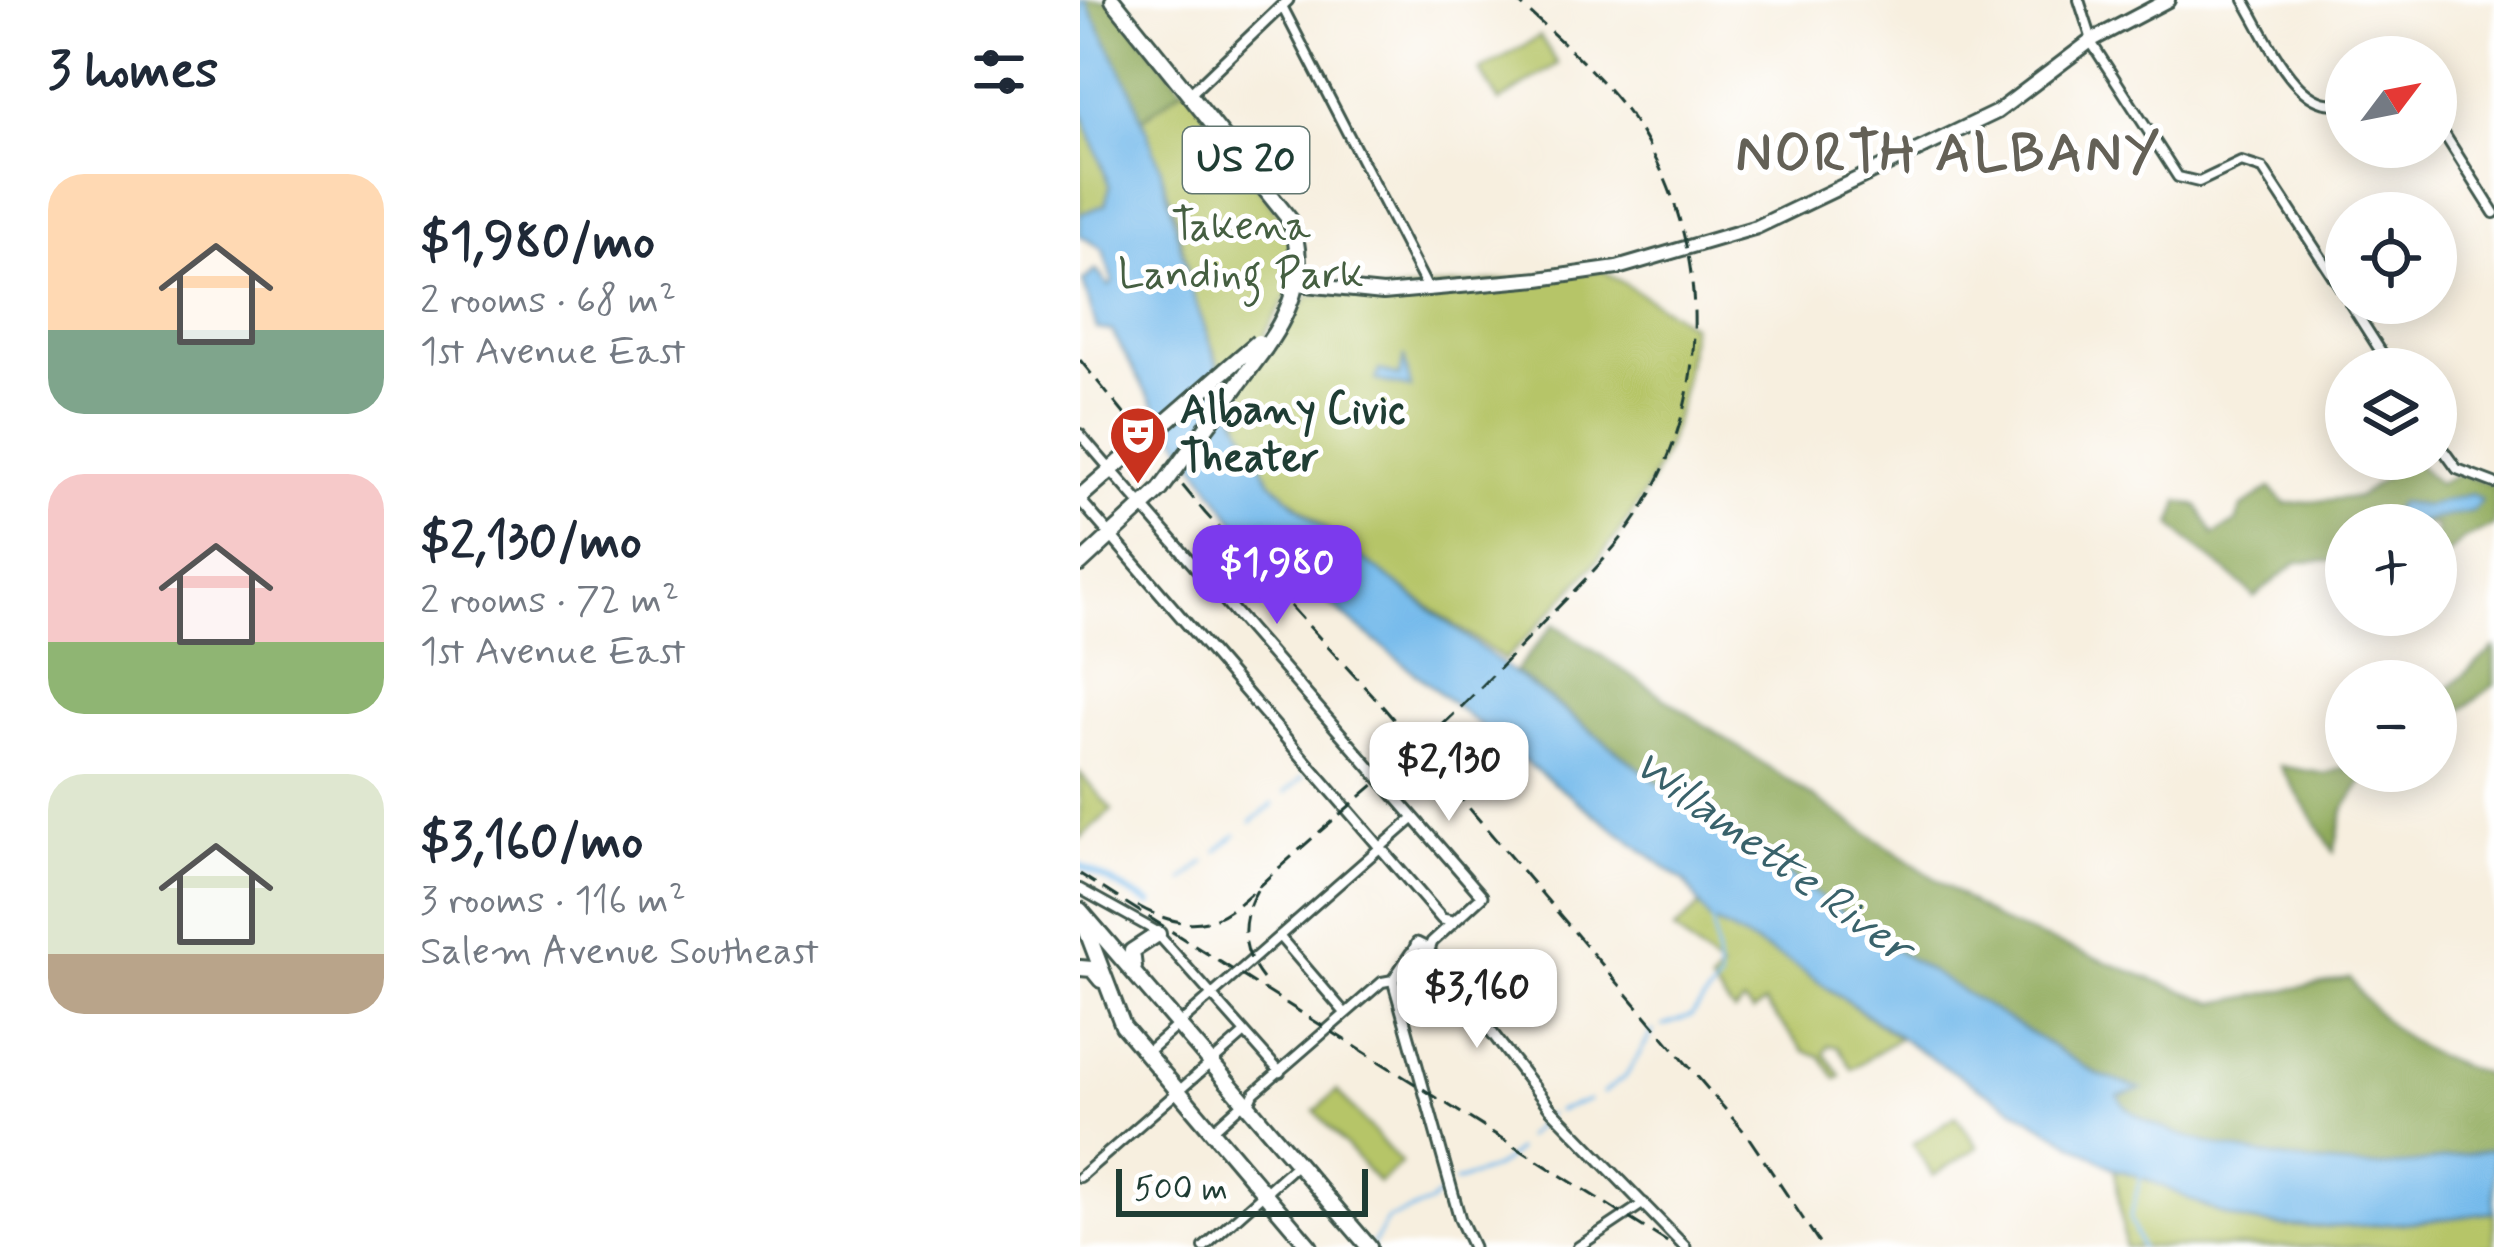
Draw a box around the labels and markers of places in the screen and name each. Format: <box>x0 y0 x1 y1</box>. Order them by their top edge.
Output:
place label: Albany Civic Theater <box>1180 384 1405 487</box>
theatre icon: Albany Civic Theater <box>1107 404 1169 486</box>
pin: $1,980 <box>1179 525 1375 627</box>
pin: $2,130 <box>1351 722 1547 824</box>
pin: $3,160 <box>1379 949 1575 1051</box>

